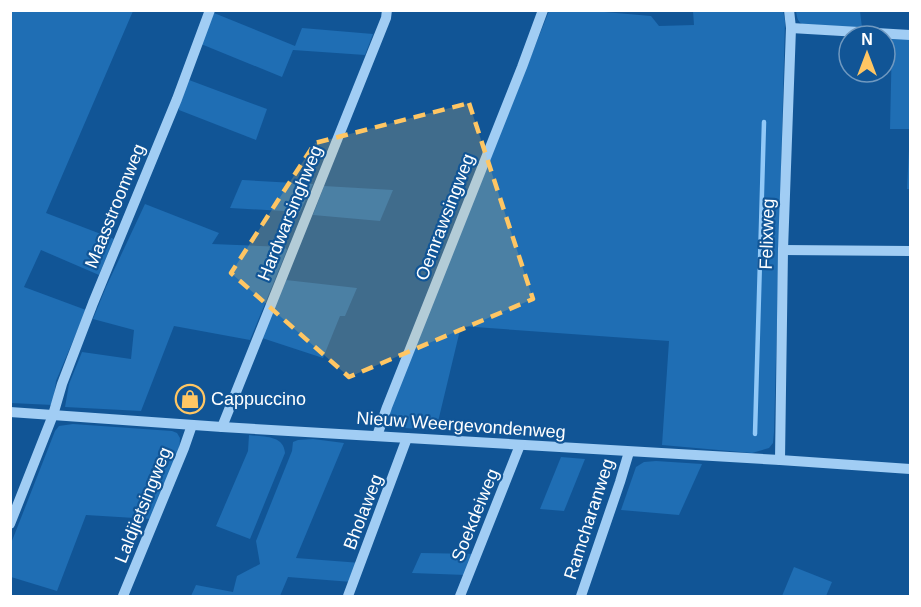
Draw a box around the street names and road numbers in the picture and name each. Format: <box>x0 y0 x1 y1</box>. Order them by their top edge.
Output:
street label: Maasstroomweg <box>81 141 149 271</box>
street label: Hardwarsinghweg <box>254 142 326 284</box>
street label: Oemrawsingweg <box>412 151 478 283</box>
street label: Felixweg <box>756 198 778 270</box>
street label: Nieuw Weergevondenweg <box>356 408 566 442</box>
street label: Laldjietsingweg <box>111 444 175 566</box>
street label: Ramcharanweg <box>560 456 618 582</box>
street label: Soekdeiweg <box>447 466 503 564</box>
street label: Bholaweg <box>339 472 387 552</box>

